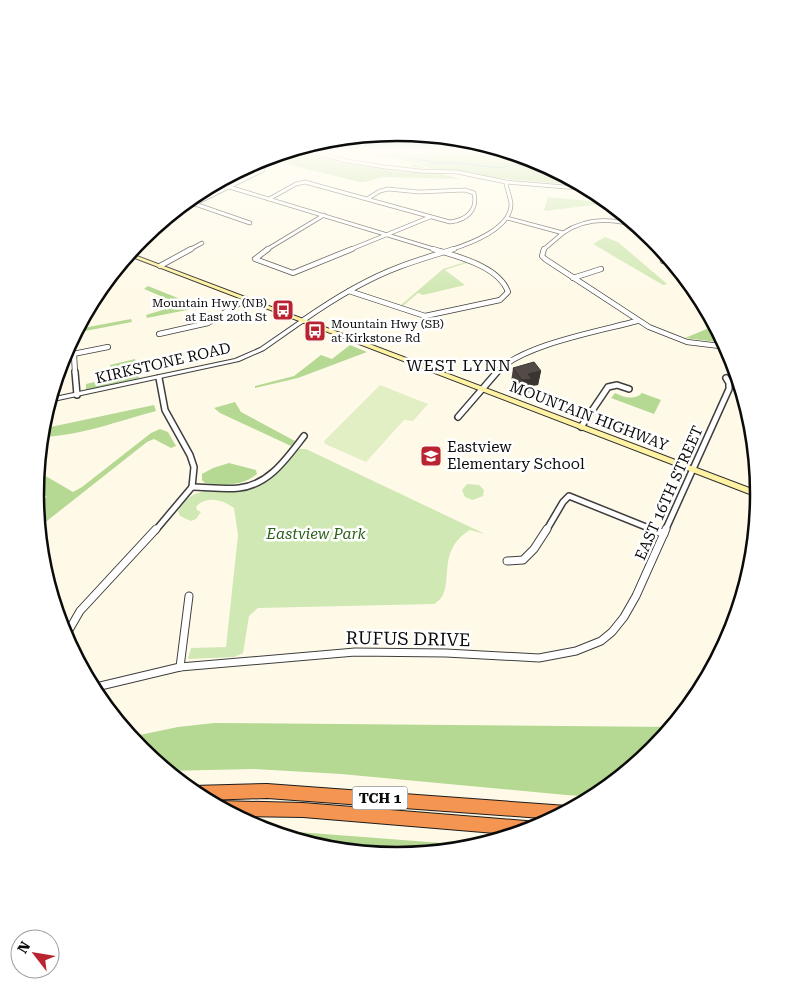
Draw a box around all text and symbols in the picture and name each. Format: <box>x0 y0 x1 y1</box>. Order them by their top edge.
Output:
place label: Mountain Hwy (NB) at East 20th St <box>152 296 268 324</box>
bus stop icon: Mountain Hwy (NB) at East 20th St <box>271 298 295 322</box>
place label: Mountain Hwy (SB) at Kirkstone Rd <box>331 317 444 345</box>
bus stop icon: Mountain Hwy (SB) at Kirkstone Rd <box>303 319 327 343</box>
street label: KIRKSTONE ROAD <box>94 339 232 387</box>
district label: WEST LYNN <box>406 356 512 375</box>
street label: MOUNTAIN HIGHWAY <box>507 377 672 455</box>
street label: EAST 16TH STREET <box>631 423 707 563</box>
place label: Eastview Elementary School <box>447 438 585 473</box>
school or university icon: Eastview Elementary School <box>419 444 443 468</box>
park label: Eastview Park <box>265 525 367 543</box>
street label: RUFUS DRIVE <box>345 627 471 650</box>
road number: TCH 1 <box>352 786 408 810</box>
north arrow <box>10 929 60 979</box>
text: N <box>14 938 34 956</box>

